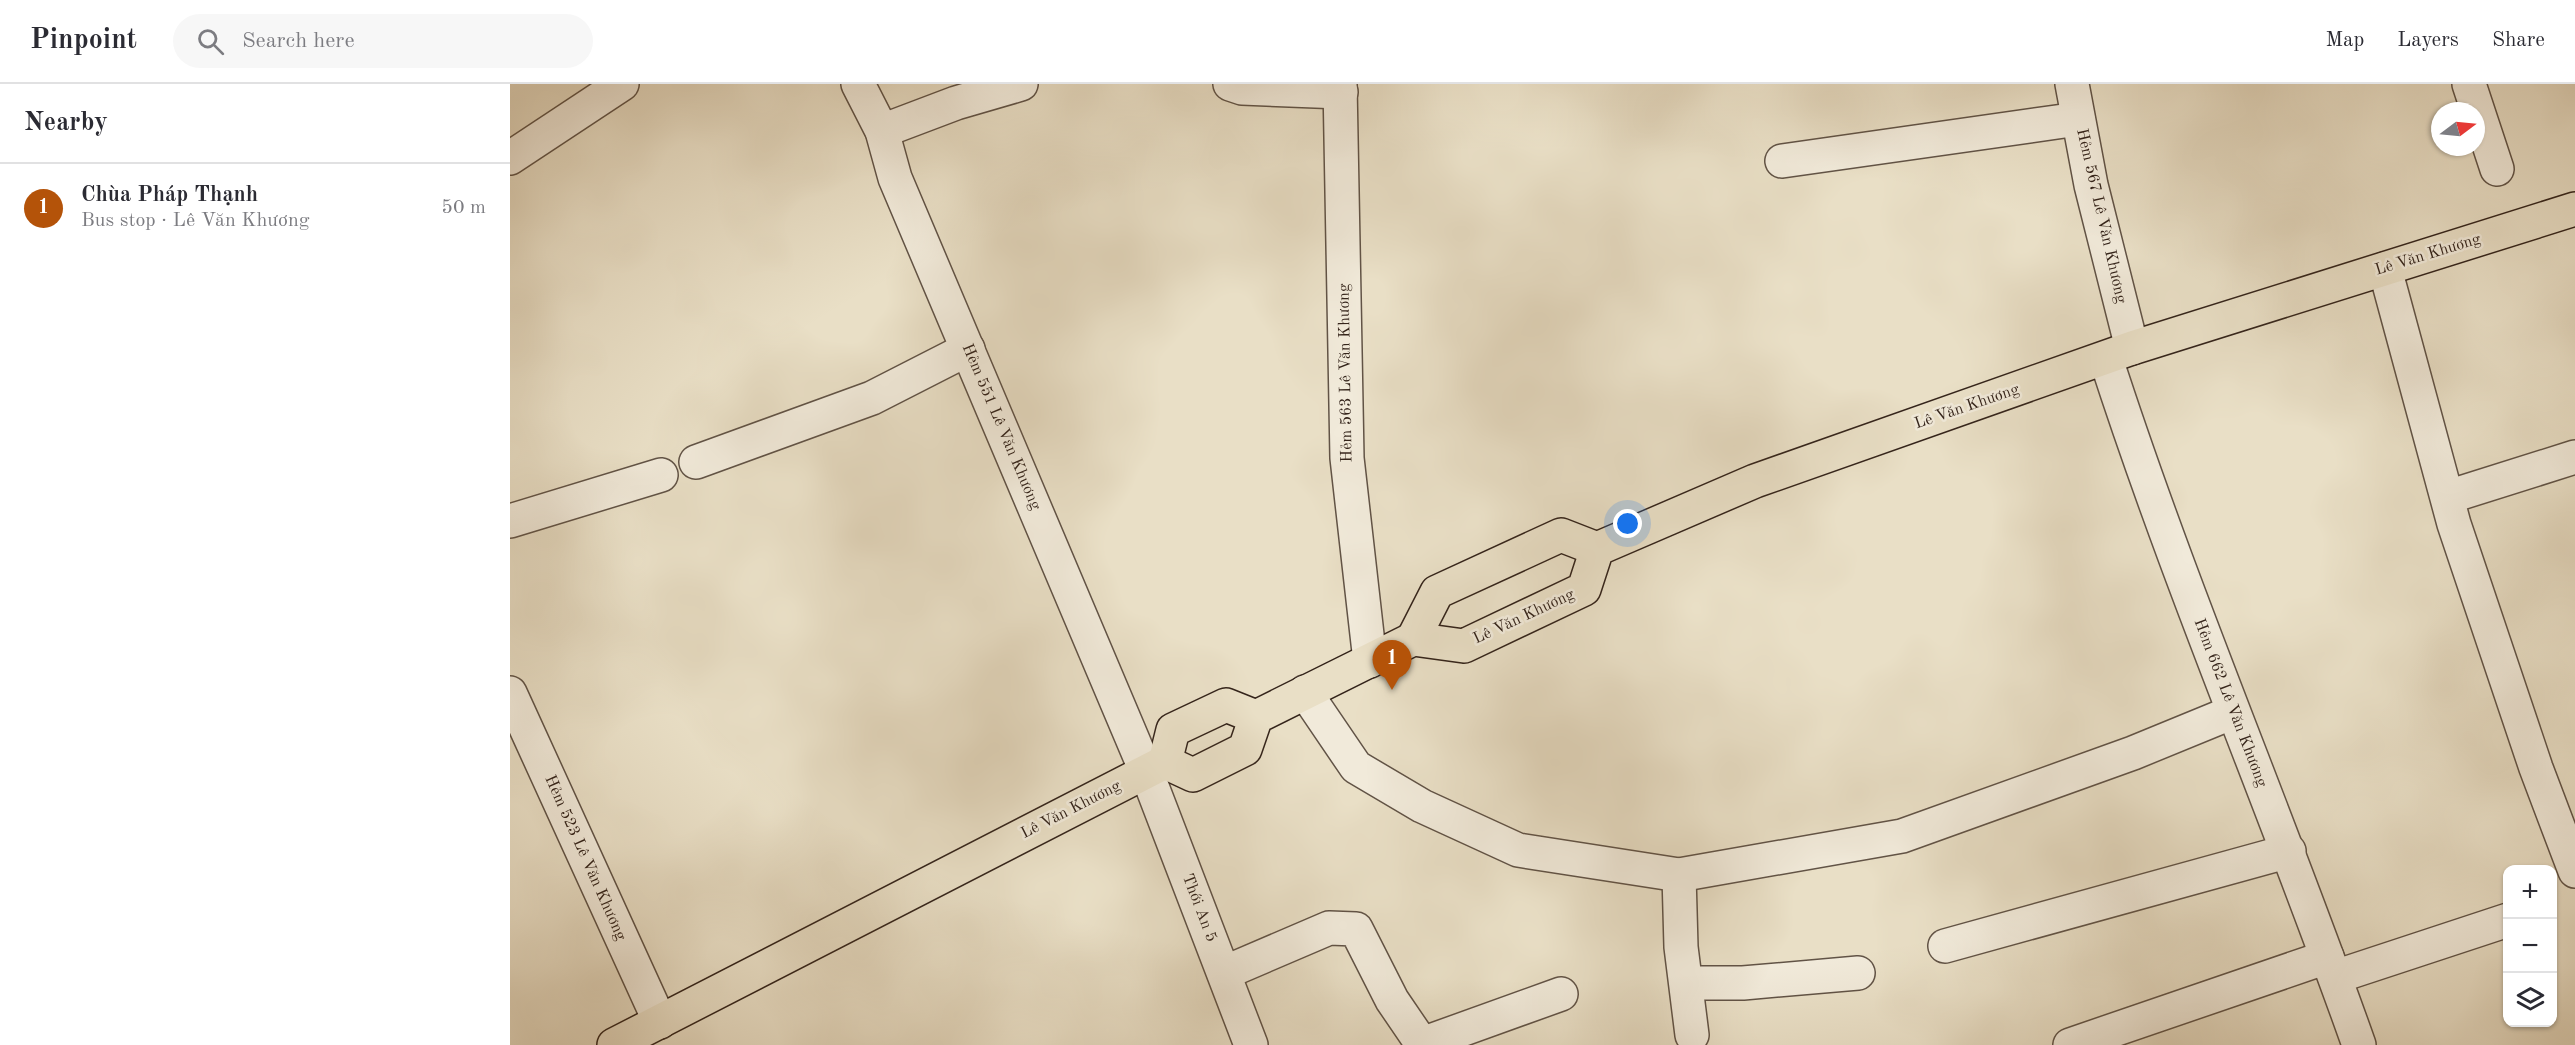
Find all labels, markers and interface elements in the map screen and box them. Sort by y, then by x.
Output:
search box [173,14,593,68]
icon: search [194,25,227,58]
text: Pinpoint [30,27,137,55]
text: Search here [242,30,355,52]
text: Map [2325,30,2364,51]
text: Layers [2397,30,2459,51]
text: Share [2492,30,2545,51]
north arrow [2431,102,2485,156]
text: Nearby [24,110,108,136]
street label: Hẻm 567 Lê Văn Khương [2073,127,2129,305]
text: Chùa Pháp Thạnh [81,184,258,206]
text: 1 [38,198,49,218]
text: 50 m [441,198,486,218]
text: Bus stop · Lê Văn Khương [81,211,310,231]
street label: Lê Văn Khương [2373,231,2483,279]
street label: Hẻm 563 Lê Văn Khương [1336,283,1356,463]
street label: Hẻm 551 Lê Văn Khương [959,341,1043,513]
street label: Lê Văn Khương [1913,381,2022,432]
your location [1613,509,1642,538]
street label: Lê Văn Khương [1471,586,1577,647]
street label: Hẻm 662 Lê Văn Khương [2190,617,2270,790]
pin: 1 [1372,640,1412,690]
street label: Hẻm 523 Lê Văn Khương [541,773,629,943]
street label: Lê Văn Khương [1019,778,1124,842]
map controls [2503,865,2557,1027]
button: + [2503,865,2557,919]
street label: Thới An 5 [1179,872,1219,944]
button: − [2503,919,2557,973]
button: layers [2503,973,2557,1027]

